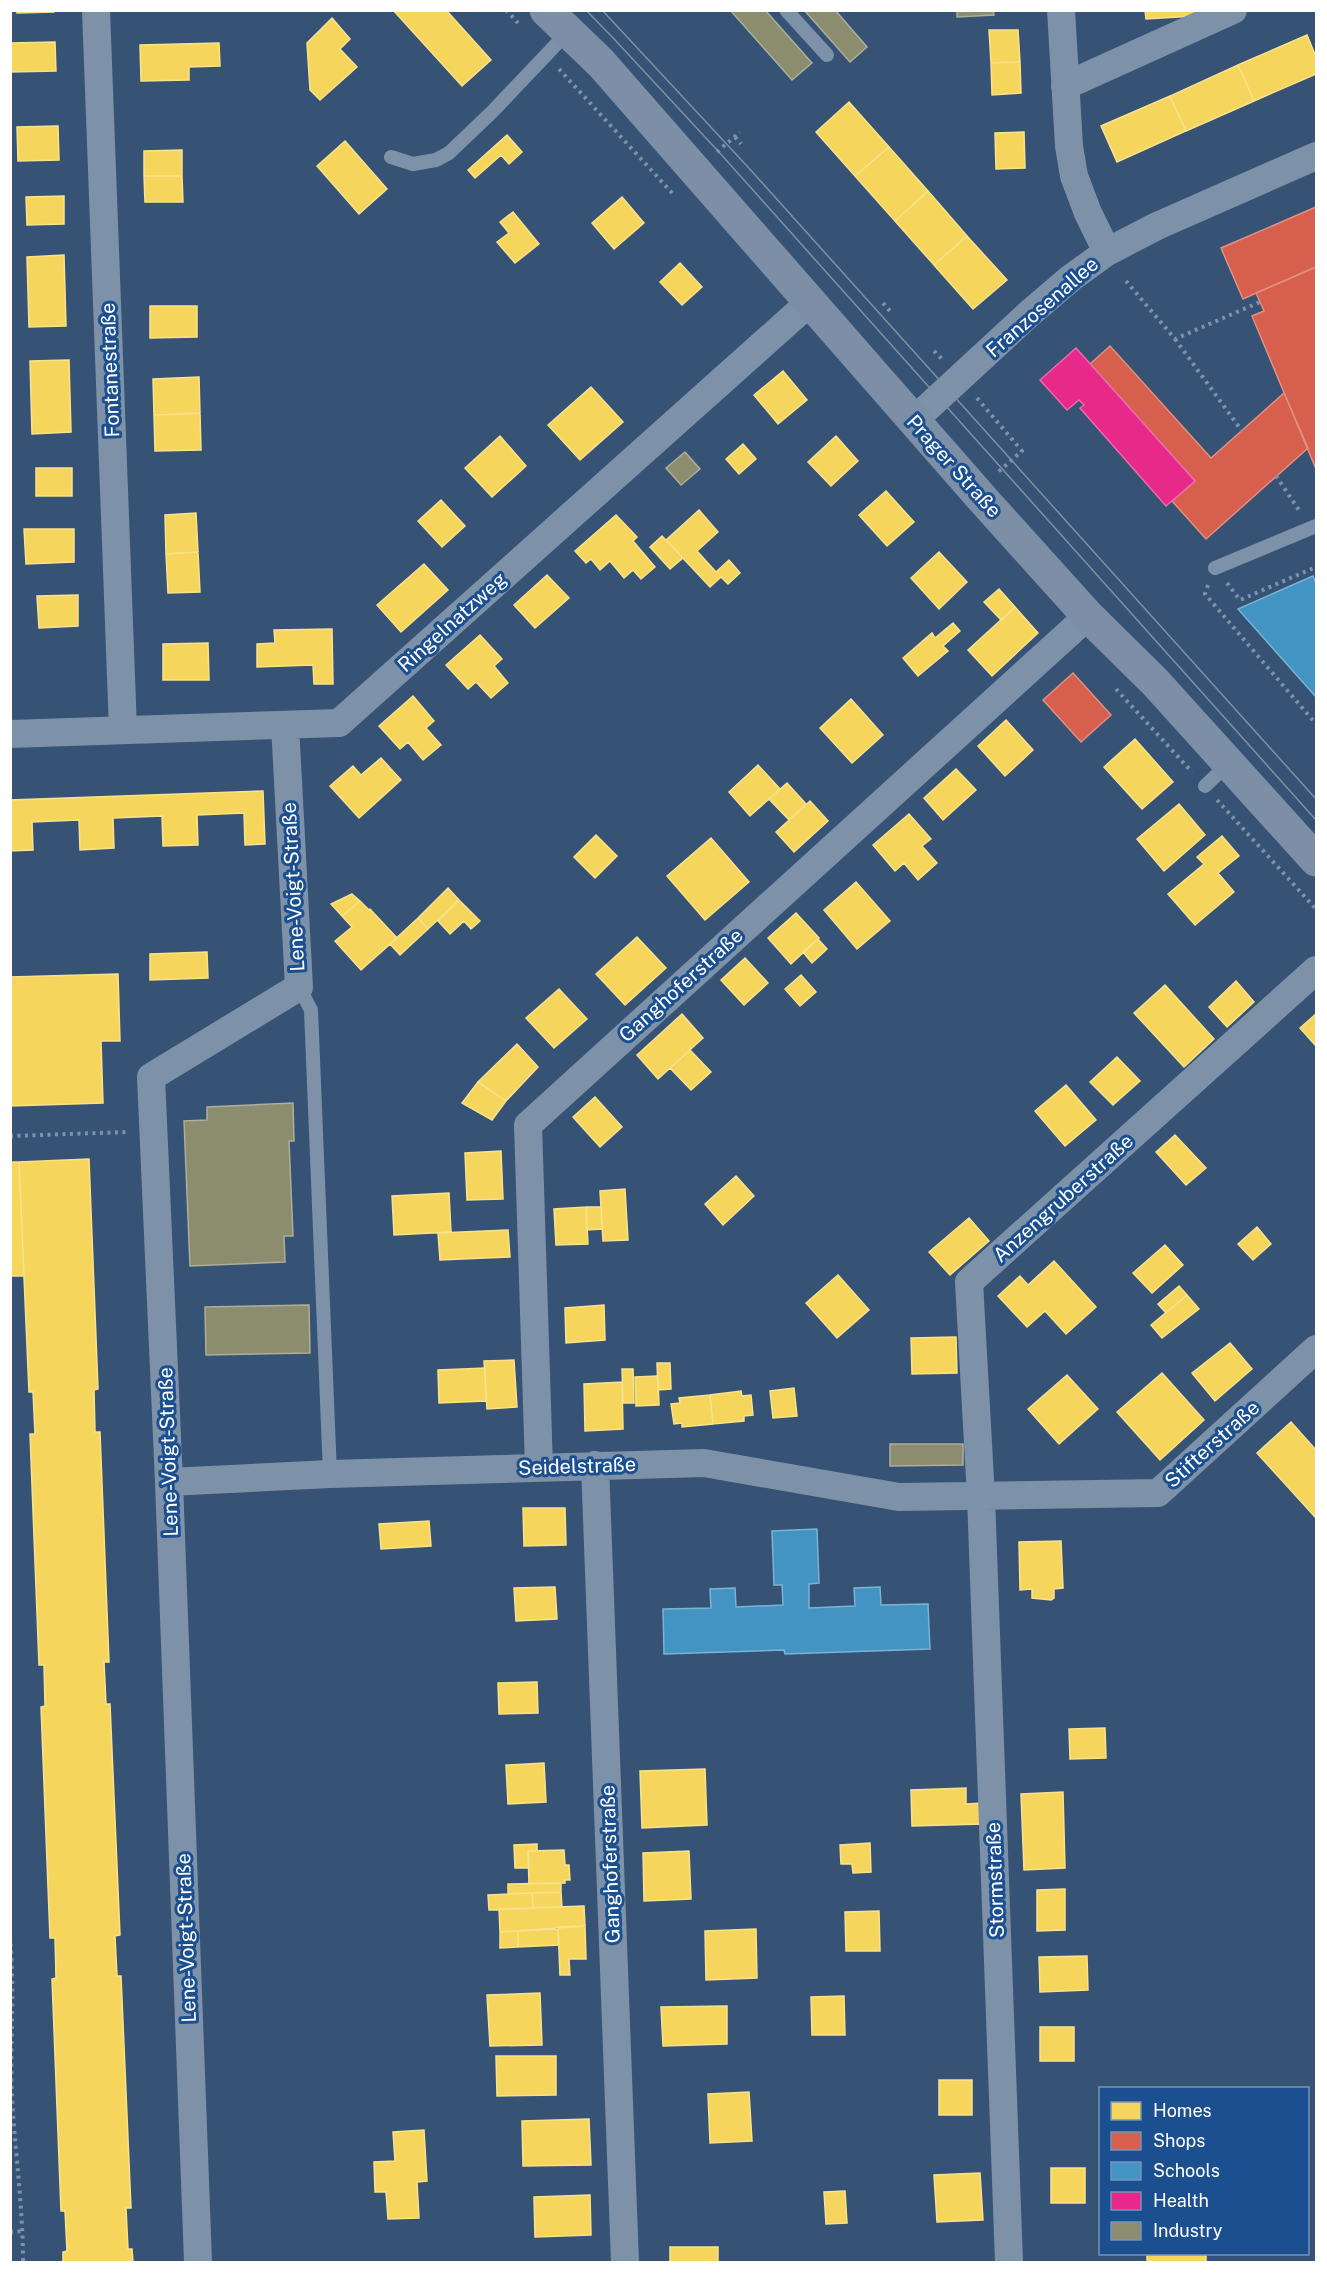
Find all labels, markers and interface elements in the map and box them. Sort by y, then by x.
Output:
street label: Franzosenallee [981,252,1103,362]
street label: Fontanestraße [96,302,124,438]
street label: Prager Straße [902,410,1006,522]
street label: Ringelnatzweg [393,567,511,677]
street label: Lene-Voigt-Straße [277,802,309,972]
street label: Ganghoferstraße [614,923,748,1047]
street label: Anzengruberstraße [988,1129,1138,1267]
street label: Lene-Voigt-Straße [153,1367,183,1537]
street label: Stifterstraße [1160,1395,1264,1493]
street label: Seidelstraße [518,1452,636,1480]
street label: Ganghoferstraße [595,1784,625,1944]
street label: Stormstraße [981,1822,1009,1938]
street label: Lene-Voigt-Straße [171,1853,201,2023]
legend [1099,2087,1309,2255]
text: Homes [1153,2100,1212,2121]
text: Shops [1153,2130,1205,2151]
text: Schools [1153,2160,1220,2181]
text: Health [1153,2190,1209,2211]
text: Industry [1153,2220,1223,2241]

